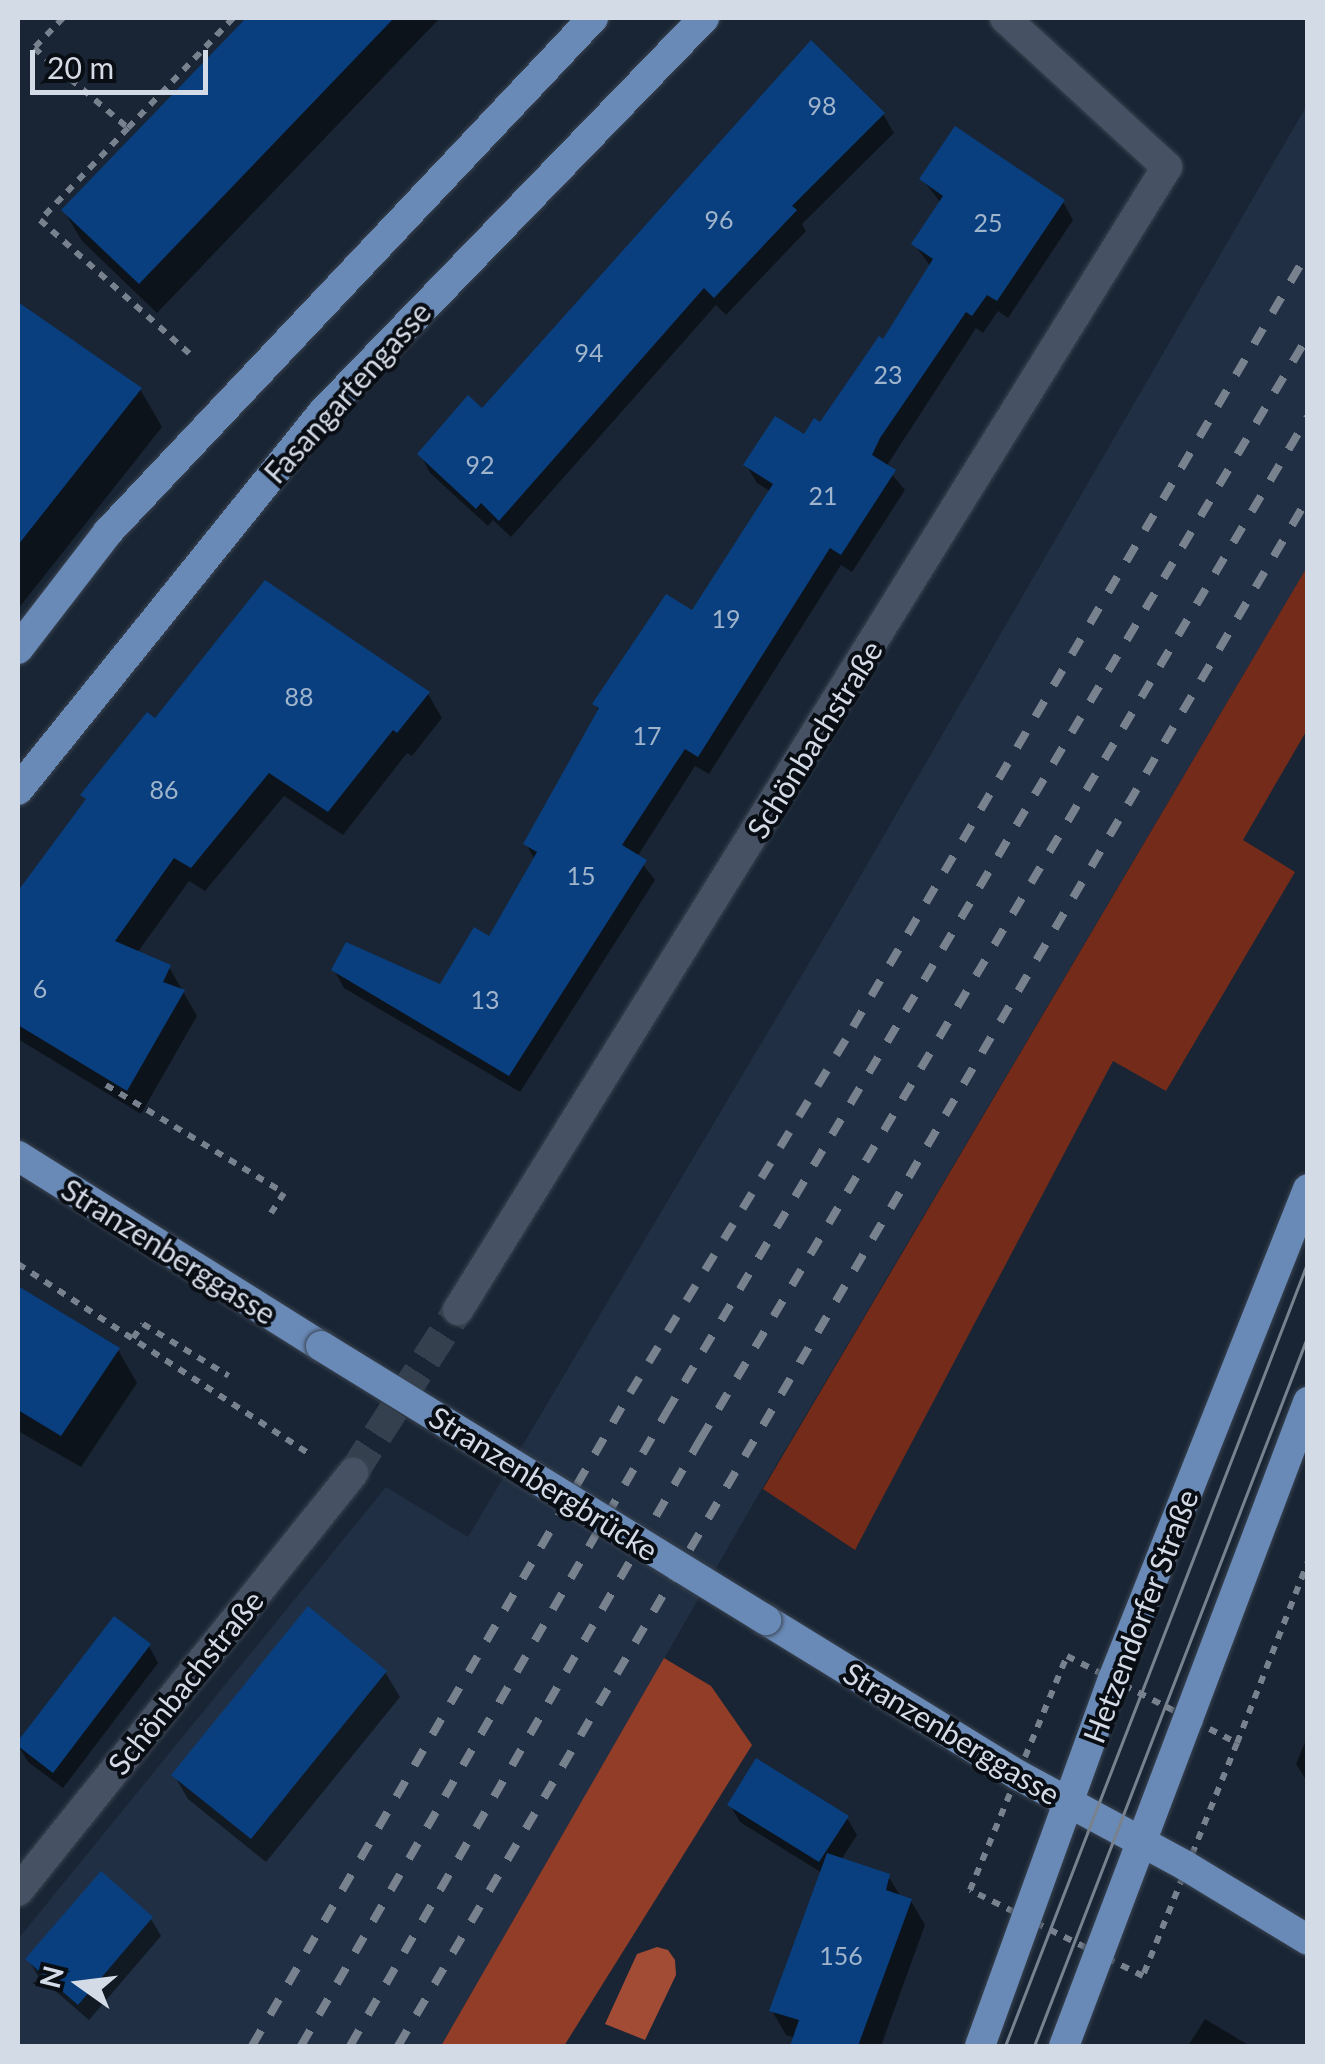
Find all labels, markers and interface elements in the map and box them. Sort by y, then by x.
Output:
scale bar [35,30,212,92]
text: 20 m [47,49,114,85]
house number: 98 [808,90,836,120]
house number: 96 [705,204,733,234]
house number: 25 [974,207,1002,237]
street label: Fasangartengasse [256,294,438,490]
house number: 94 [575,337,603,367]
house number: 23 [874,359,902,389]
house number: 92 [466,449,494,479]
house number: 21 [809,480,837,510]
house number: 19 [712,603,740,633]
street label: Schönbachstraße [739,633,889,845]
house number: 88 [285,681,313,711]
house number: 17 [633,720,661,750]
house number: 86 [150,774,178,804]
house number: 15 [567,860,595,890]
house number: 6 [33,973,47,1003]
house number: 13 [471,984,499,1014]
street label: Stranzenberggasse [55,1171,283,1331]
street label: Stranzenbergbrücke [423,1398,665,1568]
street label: Hetzendorfer Straße [1075,1484,1205,1748]
street label: Schönbachstraße [100,1583,270,1781]
street label: Stranzenberggasse [837,1654,1067,1812]
north arrow [30,1934,130,2034]
house number: 156 [819,1940,863,1970]
text: N [32,1962,70,1991]

